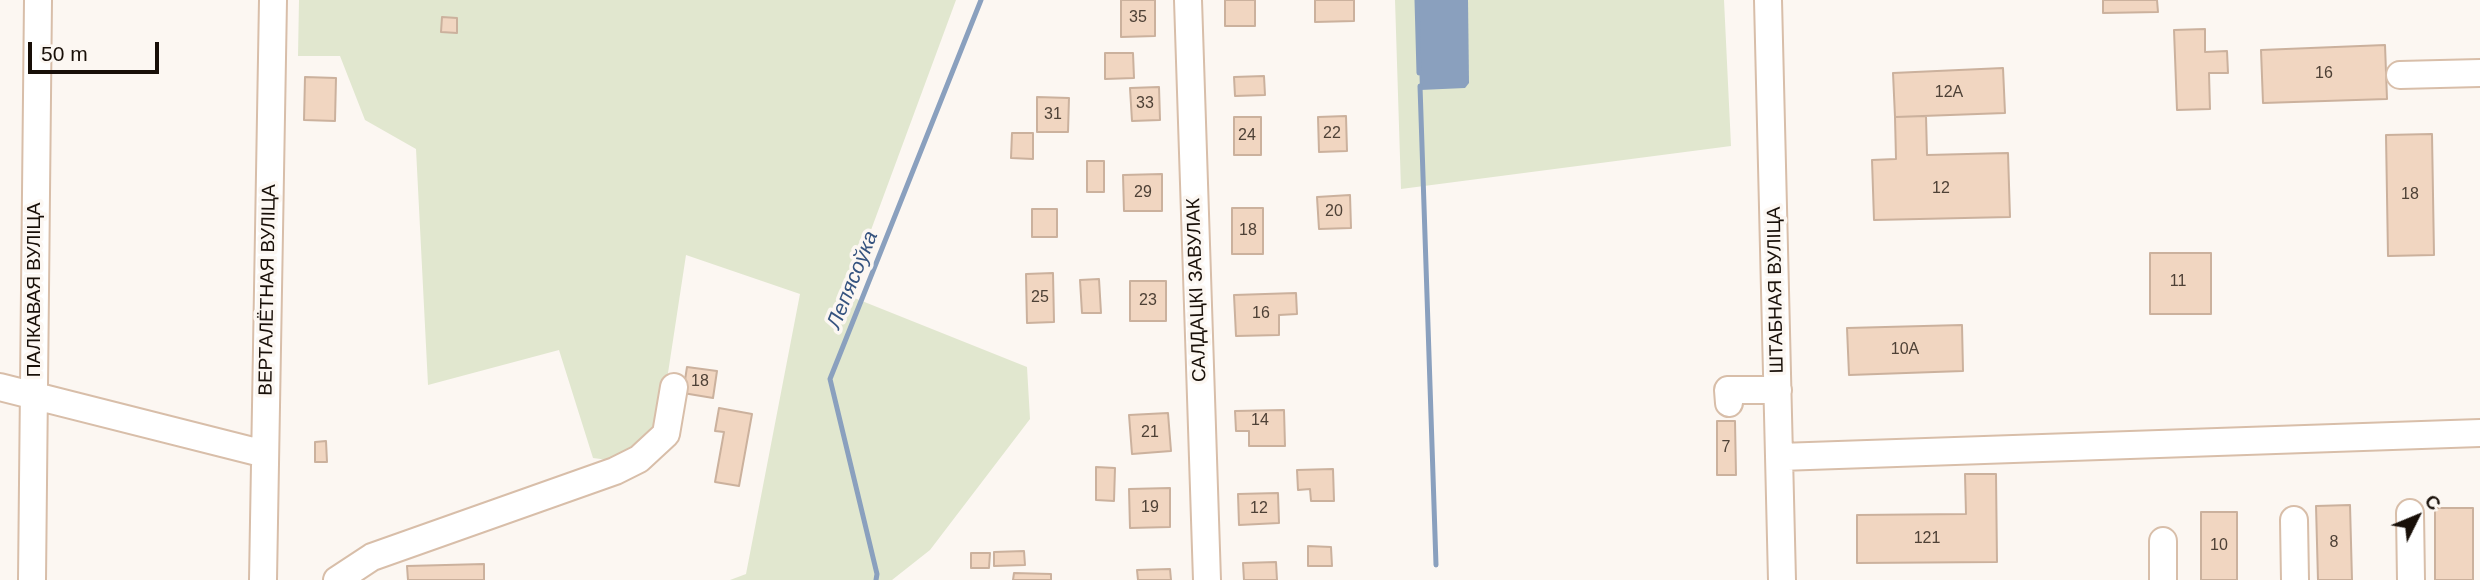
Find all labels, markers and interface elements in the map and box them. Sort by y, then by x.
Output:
house number: 35 [1129,8,1147,28]
scale bar [32,28,163,72]
text: 50 m [41,42,88,65]
house number: 16 [2315,64,2333,84]
house number: 12А [1935,83,1963,103]
house number: 33 [1136,94,1154,114]
house number: 31 [1044,105,1062,125]
house number: 22 [1323,124,1341,144]
house number: 24 [1238,126,1256,146]
house number: 12 [1932,179,1950,199]
house number: 29 [1134,183,1152,203]
street label: ВЕРТАЛЁТНАЯ ВУЛІЦА [255,184,281,396]
house number: 18 [2401,185,2419,205]
street label: САЛДАЦКІ ЗАВУЛАК [1182,198,1212,382]
house number: 20 [1325,202,1343,222]
street label: ПАЛКАВАЯ ВУЛІЦА [24,203,46,377]
street label: ШТАБНАЯ ВУЛІЦА [1763,206,1789,374]
house number: 18 [1239,221,1257,241]
water label: Лепясоўка [822,227,884,333]
house number: 11 [2170,272,2186,292]
house number: 25 [1031,288,1049,308]
house number: 23 [1139,291,1157,311]
house number: 16 [1252,304,1270,324]
house number: 10А [1891,340,1919,360]
house number: 18 [691,372,709,392]
house number: 14 [1251,411,1269,431]
house number: 21 [1141,423,1159,443]
house number: 7 [1722,438,1730,458]
north arrow [2382,482,2452,552]
text: С [2420,490,2445,515]
house number: 19 [1141,498,1159,518]
house number: 12 [1250,499,1268,519]
house number: 121 [1914,529,1940,549]
house number: 8 [2330,533,2338,553]
house number: 10 [2210,536,2228,556]

